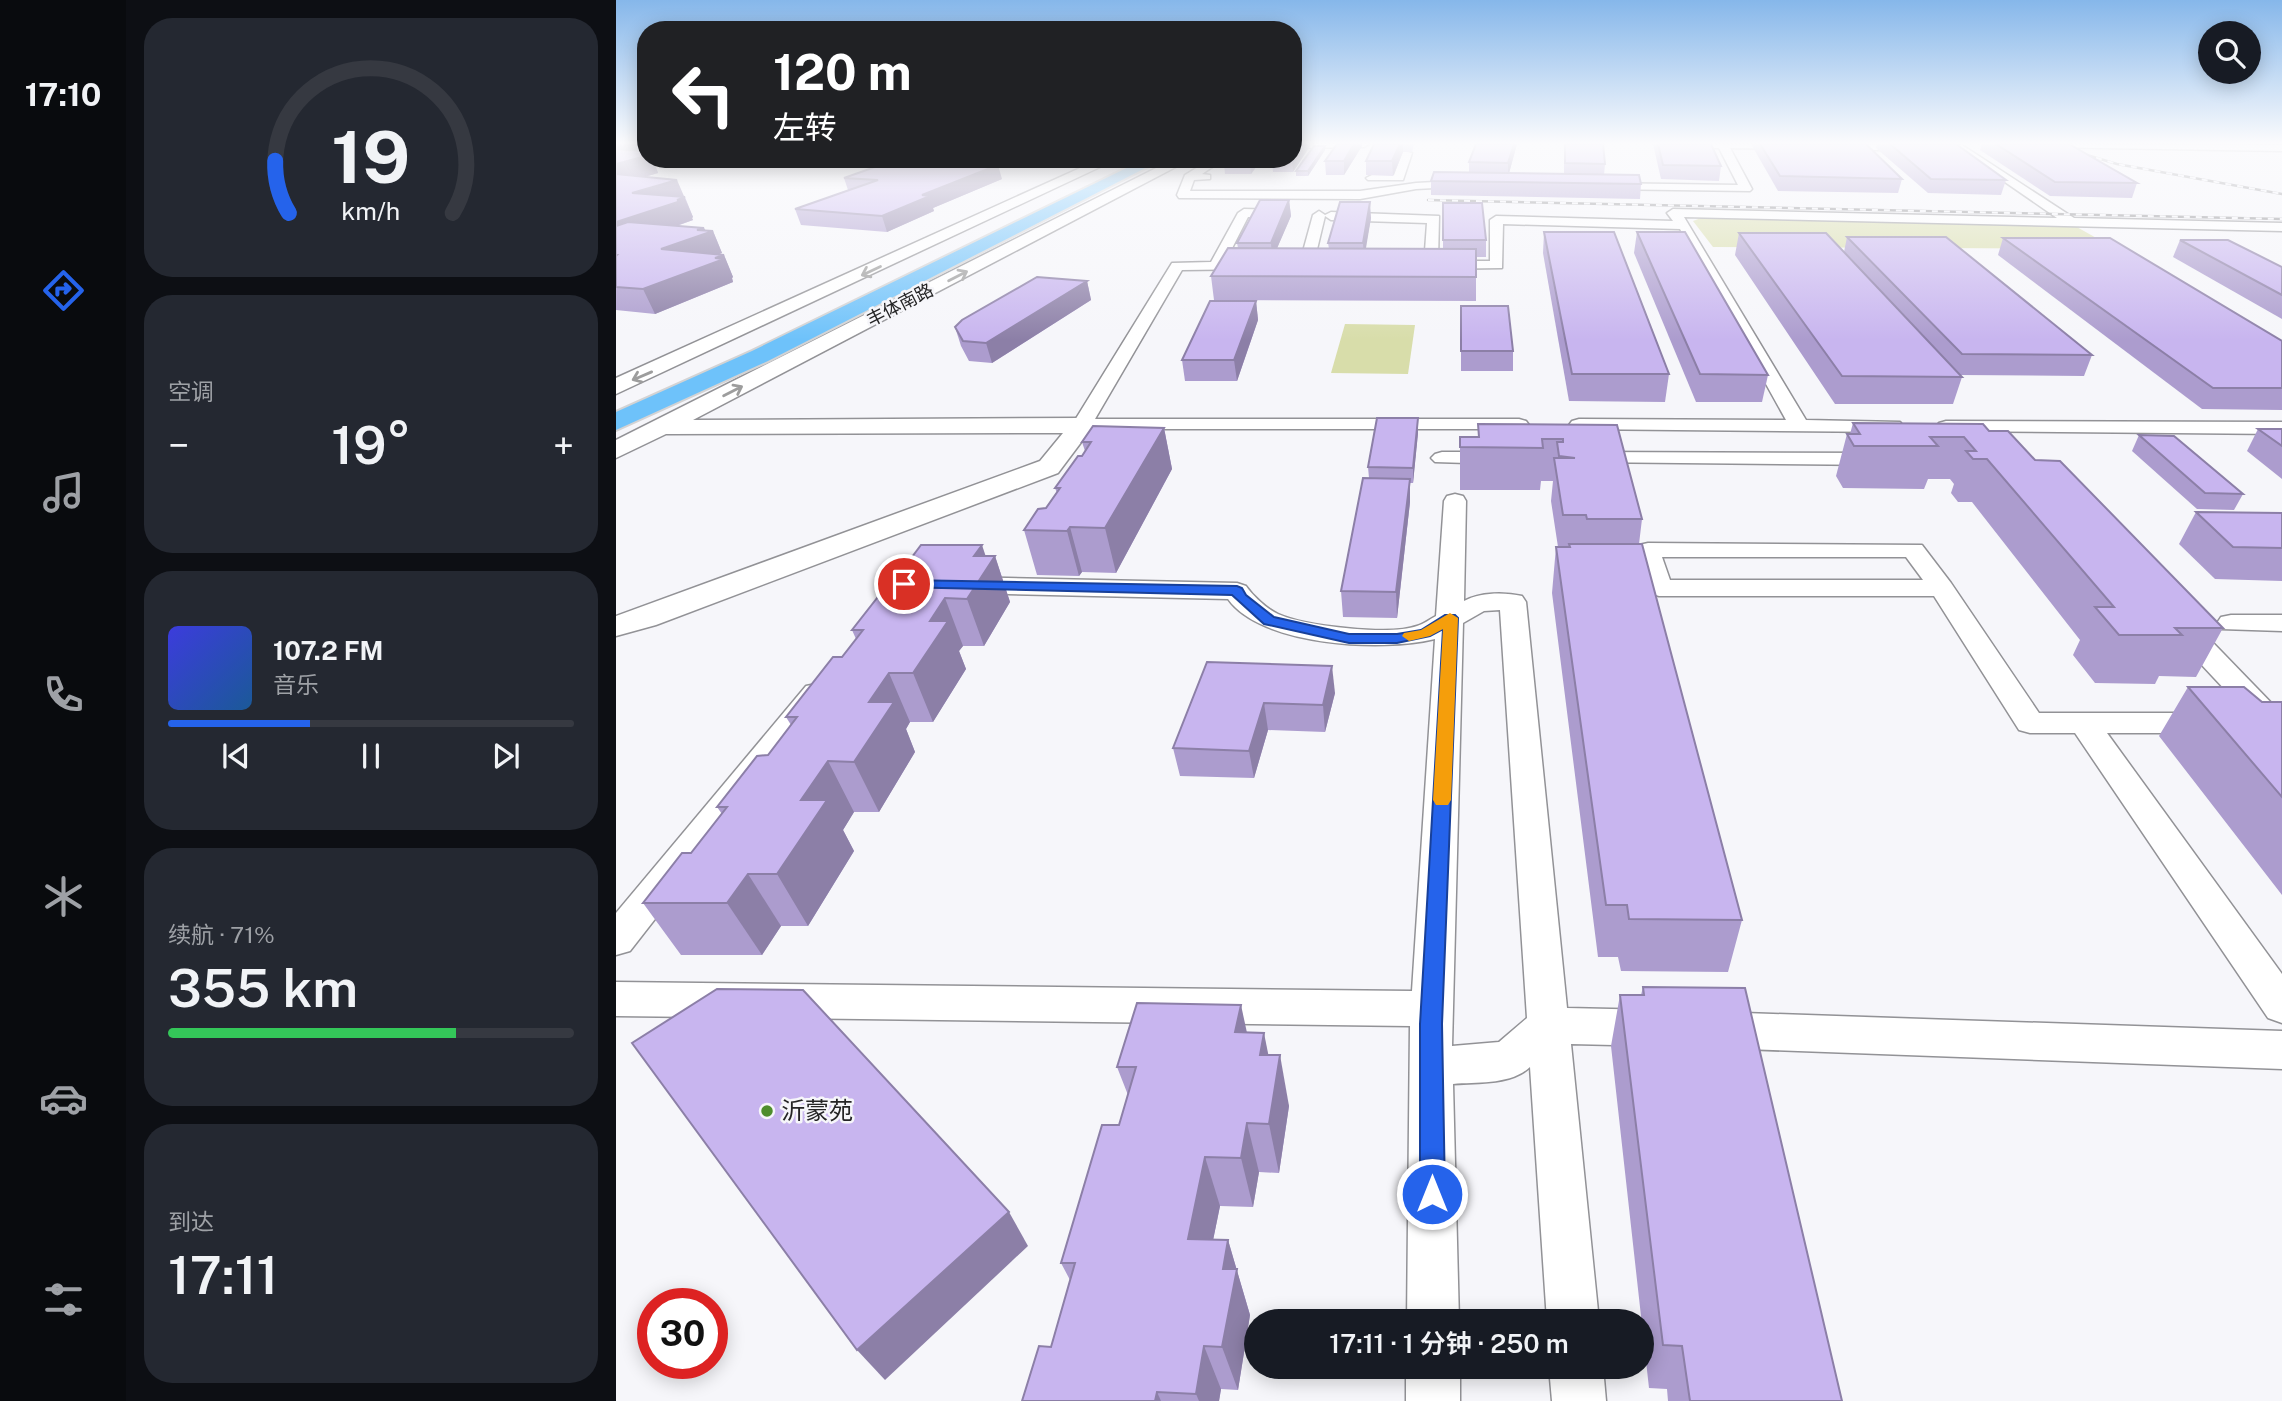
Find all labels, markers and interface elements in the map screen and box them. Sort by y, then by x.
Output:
map controls [2198,21,2261,84]
button: search [2198,21,2261,84]
text: 120 m [773,43,912,101]
icon: left [658,49,749,140]
text: 17:10 [25,76,101,113]
text: 左转 [773,109,837,146]
text: 19 [331,115,411,200]
text: km/h [342,196,400,226]
one-way arrow [861,265,882,278]
icon: directions [39,266,88,315]
one-way arrow [947,268,967,282]
street label: 丰体南路 [863,279,937,330]
one-way arrow [632,370,653,383]
text: 空调 [168,378,214,405]
one-way arrow [722,383,743,397]
text: 19° [331,415,411,476]
text: − [168,423,189,468]
text: + [553,423,574,468]
icon: music [39,468,88,517]
pin [874,554,934,614]
icon: arrive [885,565,923,603]
text: 107.2 FM [273,635,383,666]
icon: phone [39,670,88,719]
text: 音乐 [273,671,319,698]
icon: previous [217,737,255,775]
icon: pause [352,737,390,775]
icon: next [487,737,525,775]
icon: climate [39,872,88,921]
text: 续航 · 71% [168,921,275,948]
text: 355 km [168,958,358,1019]
icon: car [39,1074,88,1123]
place label: 沂蒙苑 [781,1096,853,1124]
marker: 沂蒙苑 [759,1103,775,1119]
position arrow [1395,1157,1469,1231]
text: 到达 [168,1208,214,1235]
text: 17:11 [168,1245,278,1306]
icon: filters [39,1275,88,1324]
speed limit sign: 30 [637,1288,728,1379]
text: 17:11 · 1 分钟 · 250 m [1329,1328,1569,1359]

